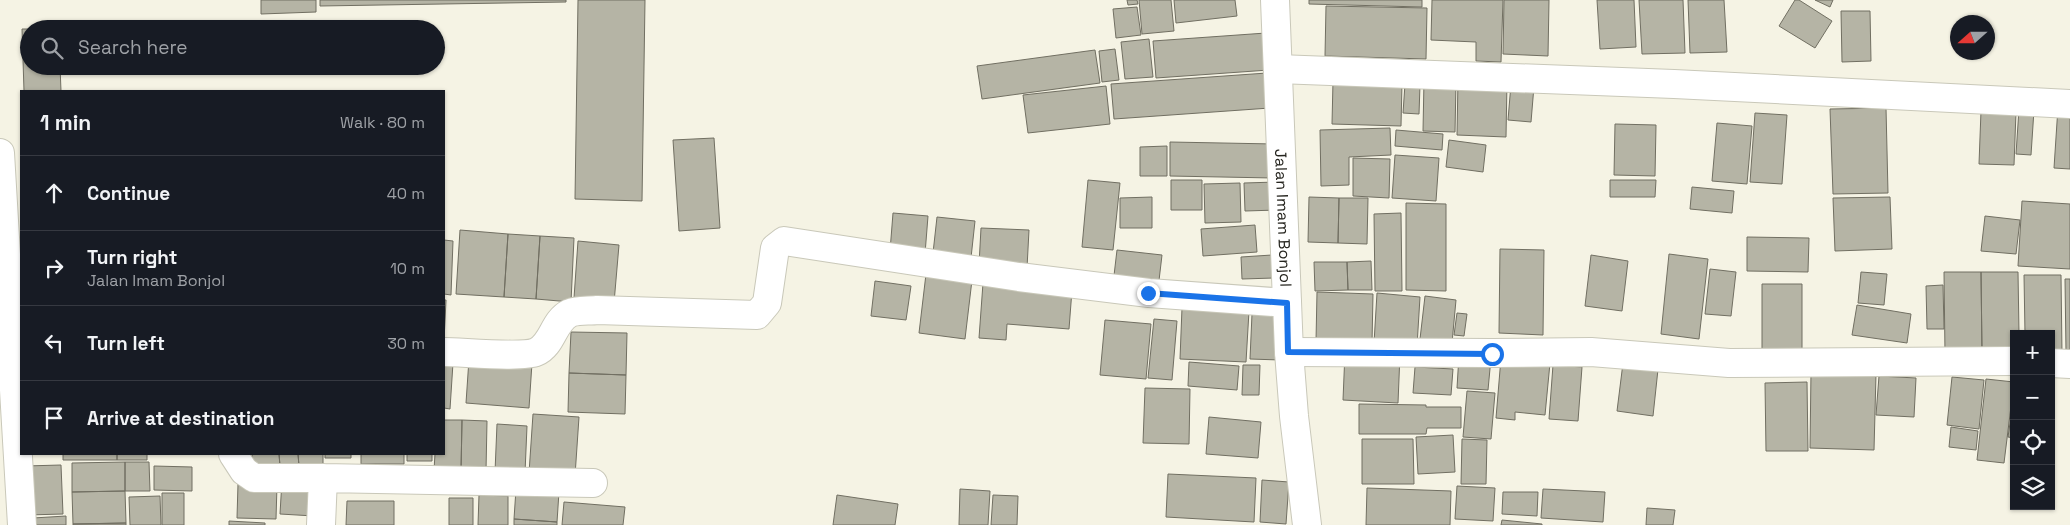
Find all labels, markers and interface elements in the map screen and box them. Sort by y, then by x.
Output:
north arrow [1950,15,1995,60]
search box [20,20,445,75]
icon: search [38,34,66,62]
text: Search here [78,35,188,60]
text: 1 min [40,109,91,136]
text: Walk · 80 m [340,112,425,133]
street label: Jalan Imam Bonjol [1270,148,1297,287]
icon: ahead [40,179,68,207]
text: Continue [87,181,170,206]
text: 40 m [387,183,425,204]
text: Turn right [87,245,177,270]
icon: right [40,254,68,282]
text: 10 m [390,258,425,279]
text: Jalan Imam Bonjol [87,270,225,291]
route end [1137,282,1160,305]
icon: left [40,329,68,357]
map controls [2010,330,2055,510]
button: + [2010,330,2055,375]
text: Turn left [87,331,165,356]
text: 30 m [387,333,425,354]
route start [1481,343,1504,366]
button: − [2010,375,2055,420]
icon: arrive [40,404,68,432]
text: Arrive at destination [87,406,275,431]
button: locate [2010,420,2055,465]
button: layers [2010,465,2055,510]

